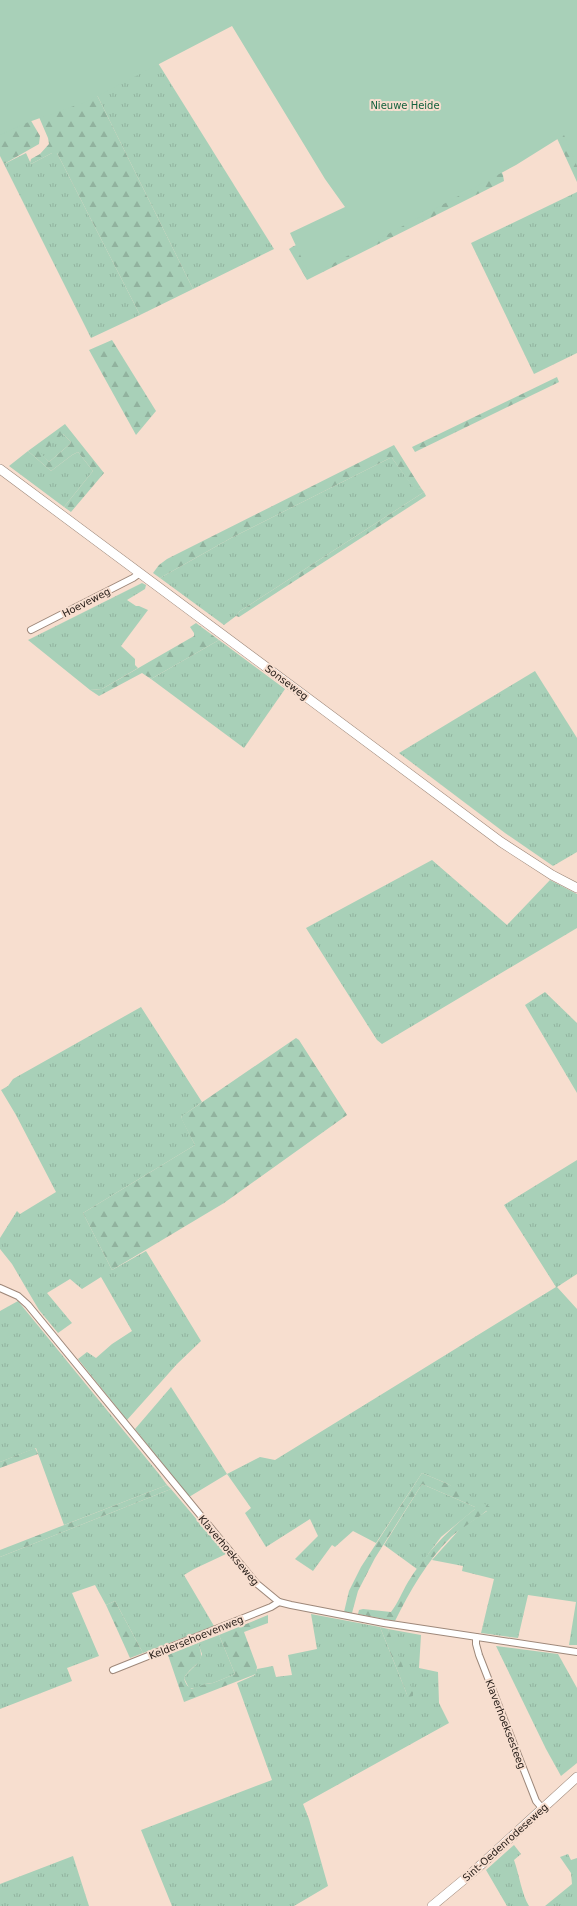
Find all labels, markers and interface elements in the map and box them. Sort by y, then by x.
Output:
park label: Nieuwe Heide [370,100,440,111]
street label: Hoeveweg [60,586,112,619]
street label: Sonseweg [263,663,310,702]
street label: Klaverhoekseweg [196,1513,261,1588]
street label: Keldersehoevenweg [147,1614,245,1661]
street label: Klaverhoeksesteeg [483,1678,528,1771]
street label: Sint-Oedenrodeseweg [461,1801,550,1883]

